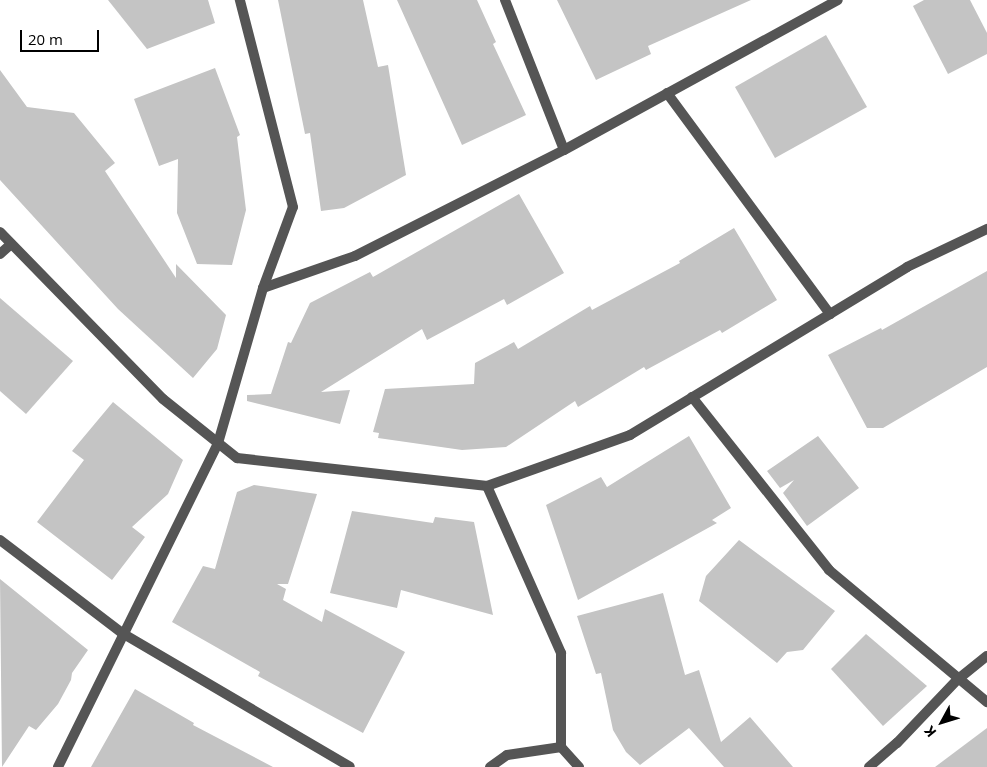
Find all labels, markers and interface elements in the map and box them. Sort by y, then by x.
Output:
scale bar [22,20,101,52]
text: 20 m [28,29,63,49]
north arrow [917,697,967,747]
text: K [920,722,940,741]

